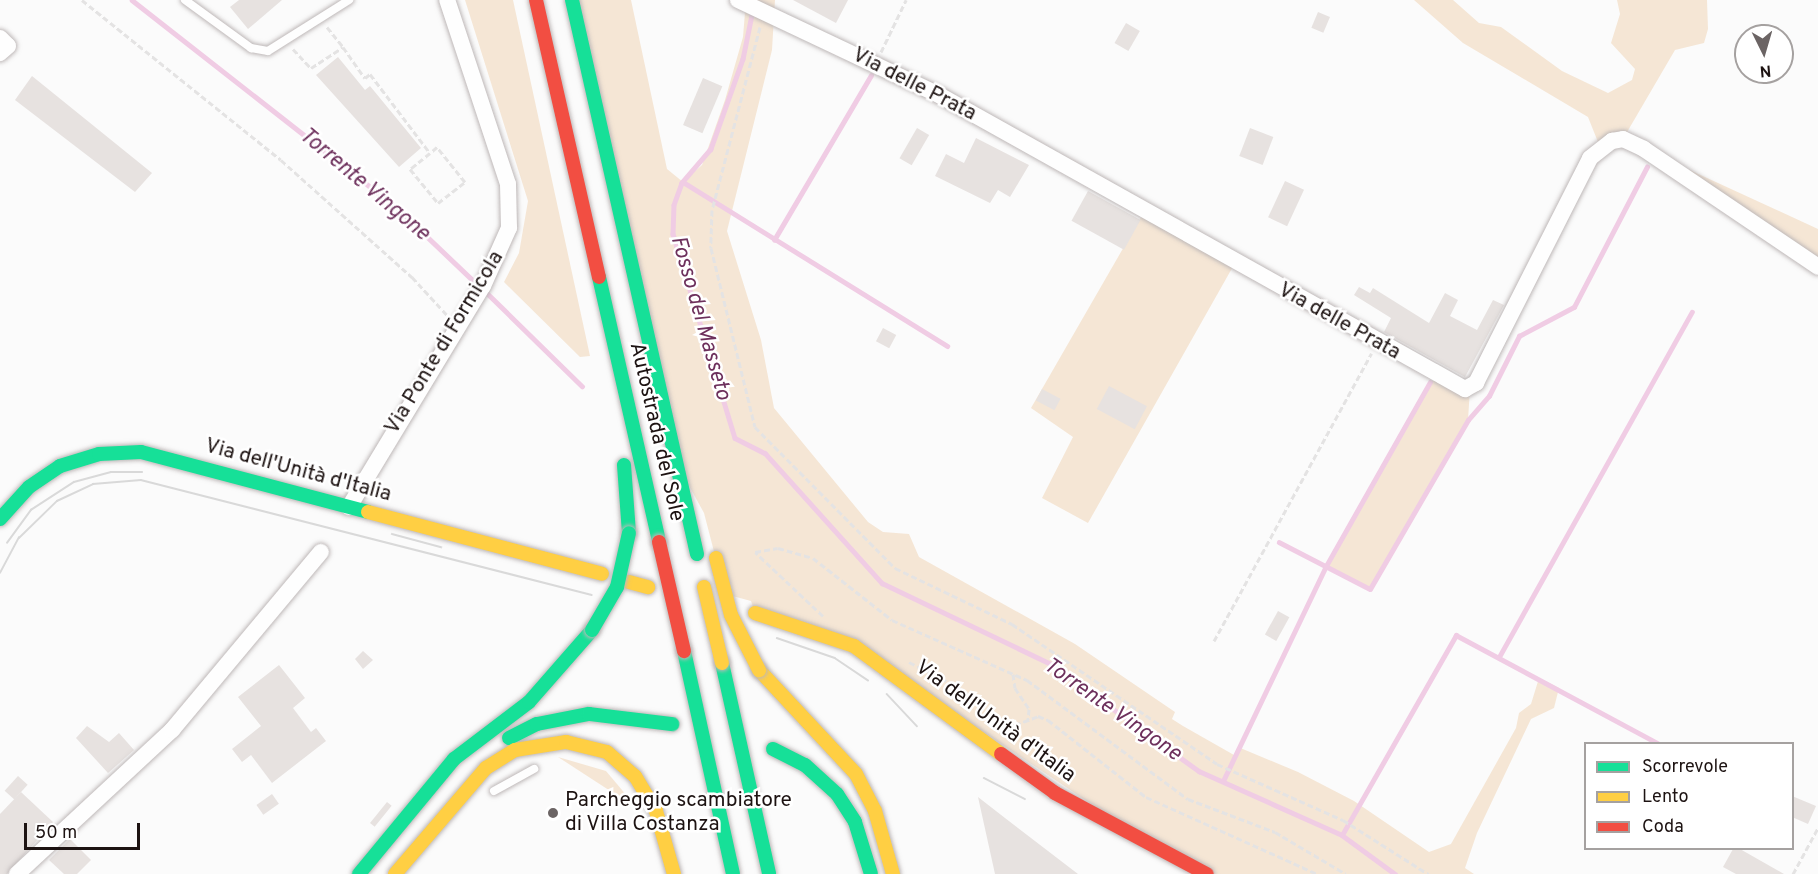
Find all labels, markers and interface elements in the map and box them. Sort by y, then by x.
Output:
north arrow [1734,24,1794,84]
street label: Via delle Prata [848,43,980,127]
text: N [1759,59,1772,80]
water label: Torrente Vingone [293,122,435,248]
water label: Fosso del Masseto [664,233,736,403]
street label: Via Ponte di Formicola [380,247,510,439]
street label: Via delle Prata [1273,278,1405,366]
street label: Autostrada del Sole [623,340,689,524]
street label: Via dell'Unità d'Italia [202,434,394,508]
water label: Torrente Vingone [1038,652,1186,768]
street label: Via dell'Unità d'Italia [910,655,1080,789]
legend [1584,742,1794,850]
text: Scorrevole [1642,756,1728,779]
text: Lento [1642,786,1688,809]
place label: Parcheggio scambiatore di Villa Costanza [565,788,792,838]
marker: Parcheggio scambiatore di Villa Costanza [546,806,560,820]
scale bar [27,811,142,849]
text: Coda [1642,816,1684,839]
text: 50 m [35,822,77,845]

